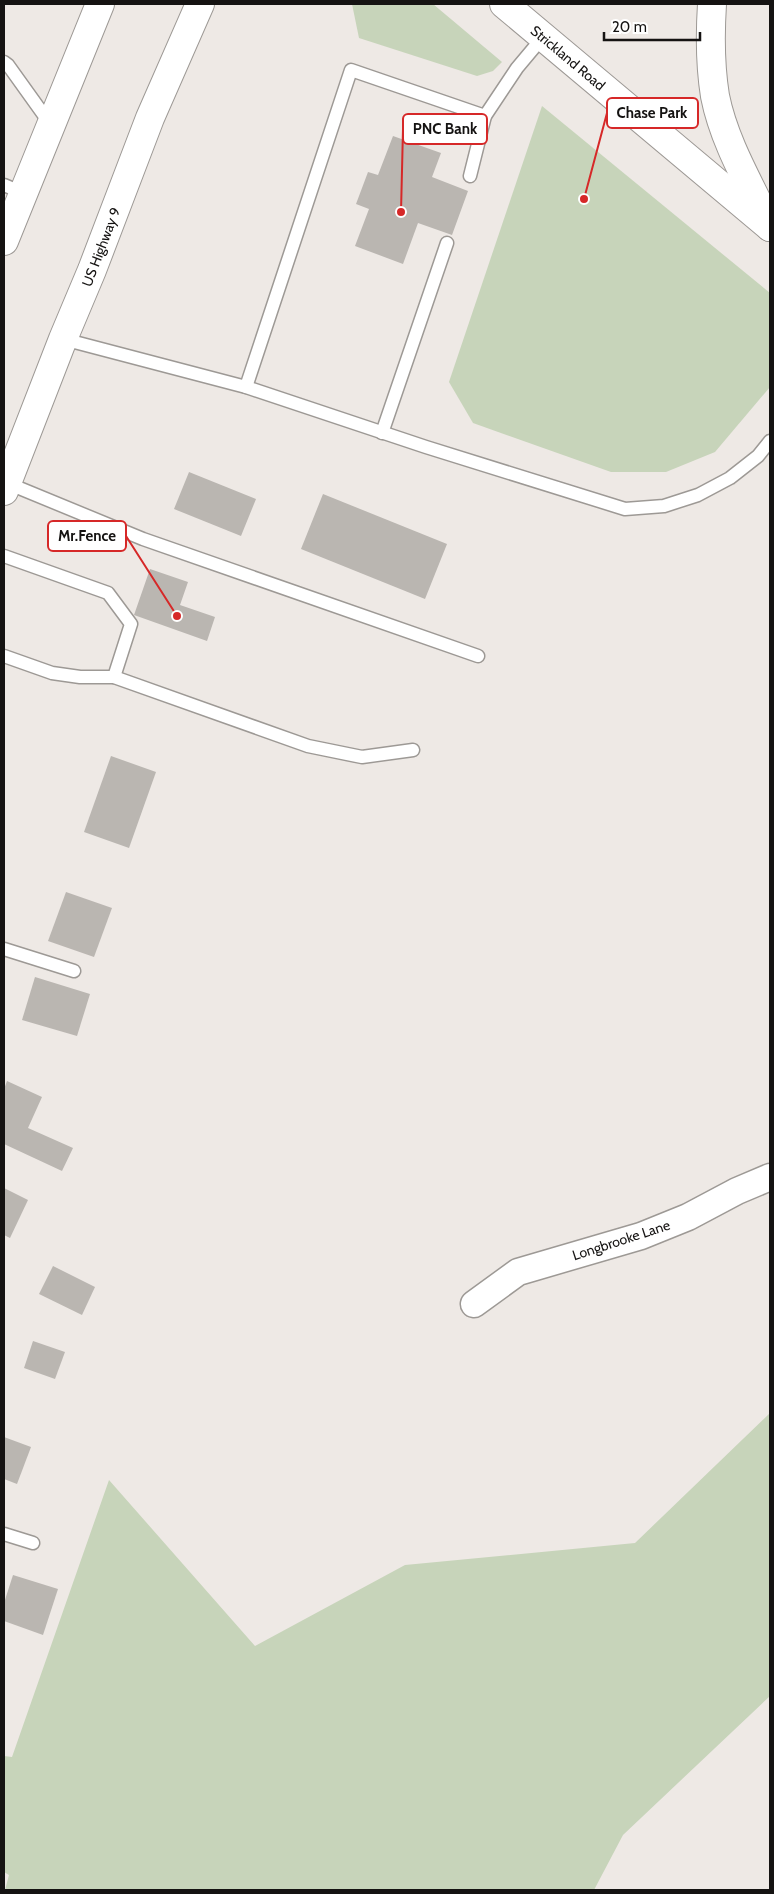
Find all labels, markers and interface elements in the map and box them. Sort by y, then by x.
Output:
scale bar [604,10,700,42]
text: 20 m [612,18,647,36]
street label: Strickland Road [527,22,609,94]
callout: Chase Park [607,98,698,128]
text: Chase Park [617,104,688,122]
callout: PNC Bank [403,114,487,144]
text: PNC Bank [413,120,478,138]
street label: US Highway 9 [78,205,124,289]
callout: Mr.Fence [48,521,126,551]
text: Mr.Fence [58,527,116,545]
street label: Longbrooke Lane [570,1216,672,1264]

